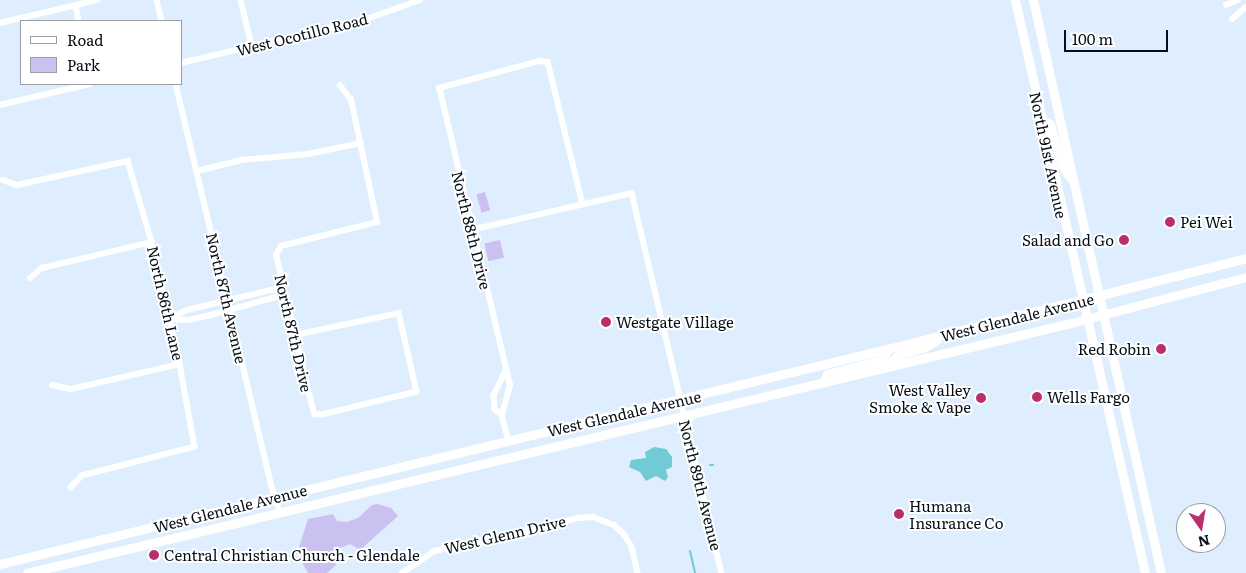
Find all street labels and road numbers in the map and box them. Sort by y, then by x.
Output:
street label: West Ocotillo Road [234,9,370,59]
street label: North 91st Avenue [1027,90,1071,220]
street label: North 88th Drive [449,169,495,291]
street label: North 87th Avenue [203,231,251,365]
street label: North 86th Lane [144,244,188,362]
street label: North 87th Drive [272,272,316,394]
street label: West Glendale Avenue [938,289,1096,345]
street label: West Glendale Avenue [545,387,703,439]
street label: North 89th Avenue [676,418,726,552]
street label: West Glendale Avenue [151,480,309,536]
street label: West Glenn Drive [442,511,568,557]

